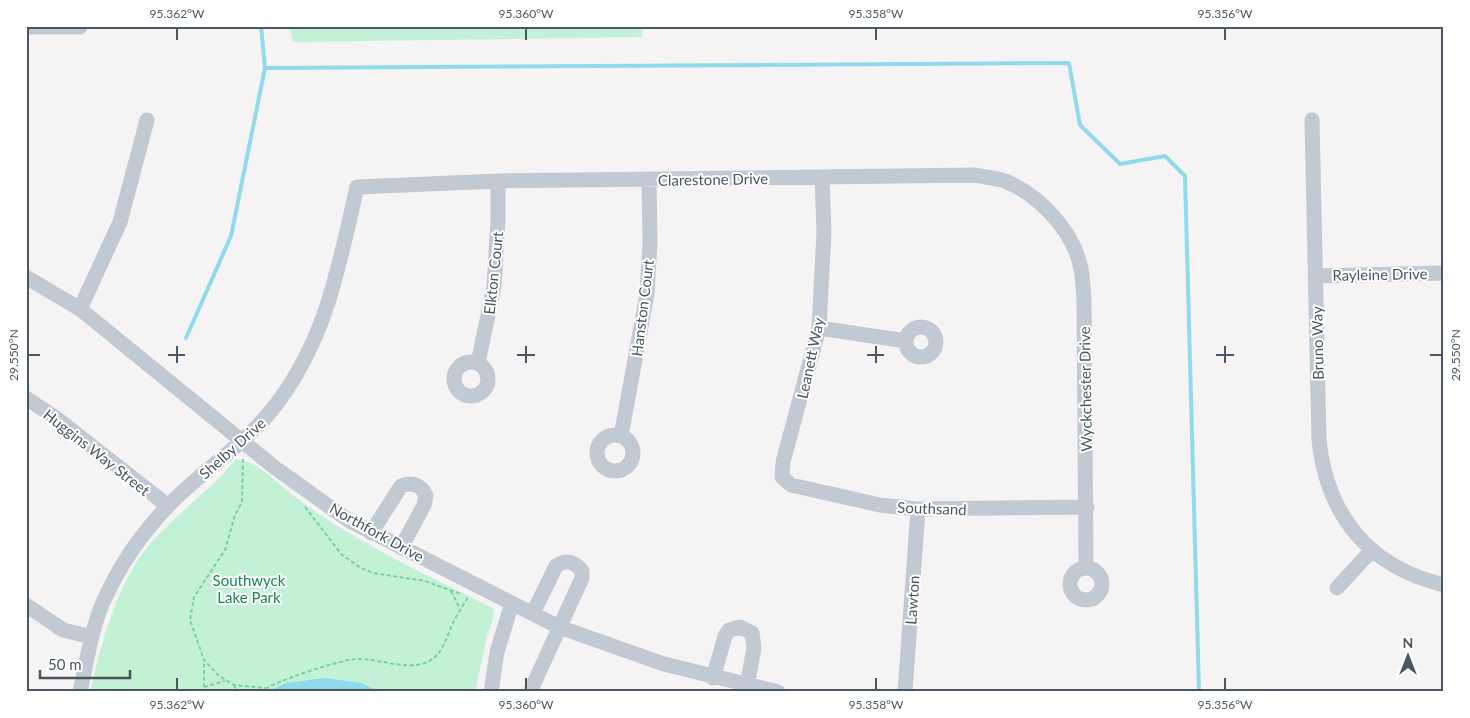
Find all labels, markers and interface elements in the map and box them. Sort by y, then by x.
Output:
text: 95.362°W [149,6,205,21]
text: 95.360°W [498,6,554,21]
text: 95.358°W [848,6,904,21]
text: 95.356°W [1197,6,1253,21]
street label: Clarestone Drive [658,169,768,189]
street label: Elkton Court [480,230,506,315]
street label: Hanston Court [627,258,657,357]
street label: Rayleine Drive [1332,264,1428,284]
street label: Bruno Way [1307,306,1327,380]
street label: Leanett Way [793,316,827,400]
street label: Wyckchester Drive [1075,326,1095,452]
text: 29.550°N [6,329,21,381]
text: 29.550°N [1448,329,1463,381]
street label: Huggins Way Street [40,405,154,499]
street label: Shelby Drive [195,413,269,482]
street label: Southsand [897,498,967,518]
street label: Northfork Drive [327,499,427,565]
park label: Southwyck Lake Park [213,571,286,606]
street label: Lawton [901,575,923,625]
north arrow [1382,630,1432,680]
text: N [1403,634,1413,651]
scale bar [40,648,130,680]
text: 50 m [48,655,82,673]
text: 95.362°W [149,697,205,712]
text: 95.360°W [498,697,554,712]
text: 95.358°W [848,697,904,712]
text: 95.356°W [1197,697,1253,712]

